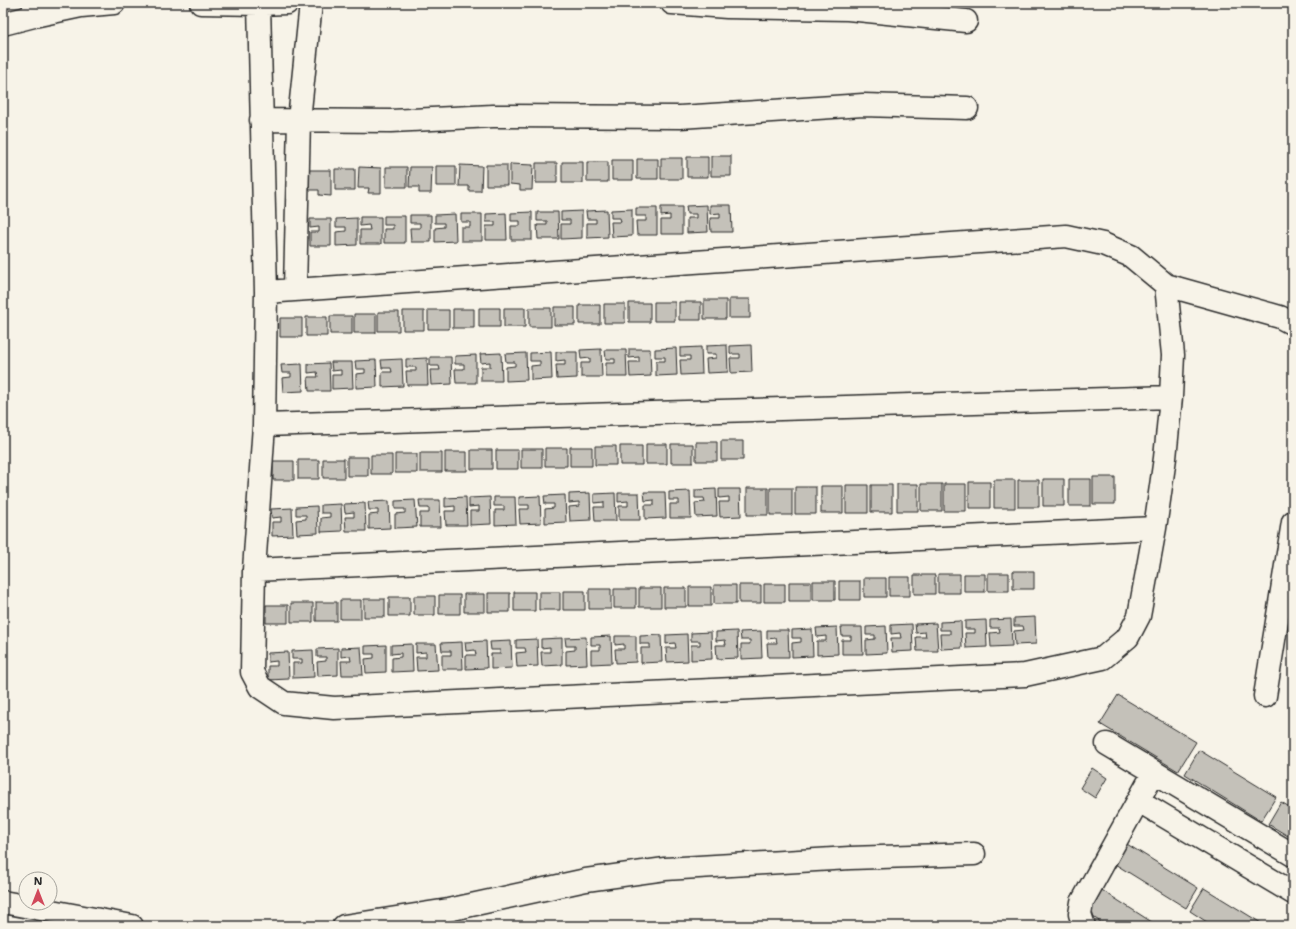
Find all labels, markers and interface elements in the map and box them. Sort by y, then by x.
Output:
north arrow [18,871,58,911]
text: N [34,874,43,889]

